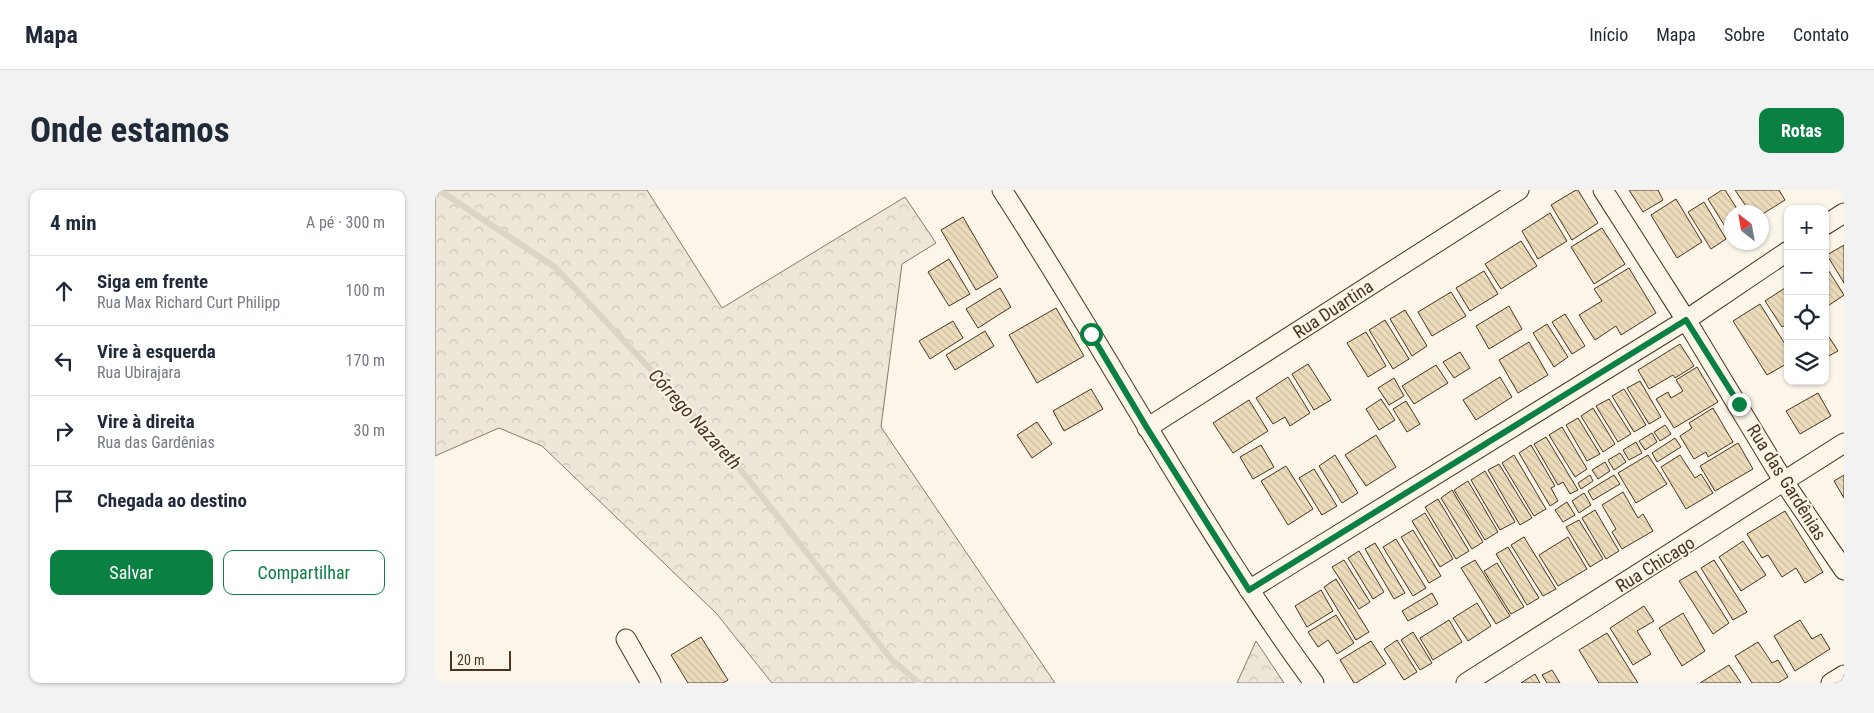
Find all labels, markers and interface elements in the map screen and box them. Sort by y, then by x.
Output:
text: Mapa [25,21,78,49]
text: Início [1589,24,1628,45]
text: Mapa [1656,24,1696,45]
text: Sobre [1724,24,1765,45]
text: Contato [1793,24,1849,45]
button: Rotas [1759,108,1844,153]
text: Onde estamos [30,110,230,151]
north arrow [1724,205,1769,250]
map controls [1784,205,1829,385]
button: + [1784,205,1829,250]
text: 4 min [50,211,97,235]
text: A pé · 300 m [306,213,385,232]
button: − [1784,250,1829,295]
text: Siga em frente [97,270,208,293]
street label: Rua Duartina [1289,275,1377,343]
icon: ahead [50,277,78,305]
text: 100 m [346,281,385,300]
text: Rua Max Richard Curt Philipp [97,293,280,312]
button: locate [1784,295,1829,340]
route start [1080,323,1103,346]
text: Vire à esquerda [97,340,216,363]
button: layers [1784,340,1829,385]
icon: left [50,347,78,375]
text: 170 m [346,351,385,370]
text: Rua Ubirajara [97,363,181,382]
water label: Córrego Nazareth [644,364,746,474]
route end [1728,393,1751,416]
text: Vire à direita [97,410,195,433]
icon: right [50,417,78,445]
street label: Rua das Gardênias [1743,420,1831,544]
text: 30 m [353,421,385,440]
text: Rua das Gardênias [97,433,215,452]
icon: arrive [50,487,78,515]
text: Chegada ao destino [97,489,247,512]
street label: Rua Chicago [1612,532,1698,596]
button: Salvar [50,550,213,595]
button: Compartilhar [223,550,385,595]
scale bar [450,648,511,671]
text: 20 m [457,652,485,668]

